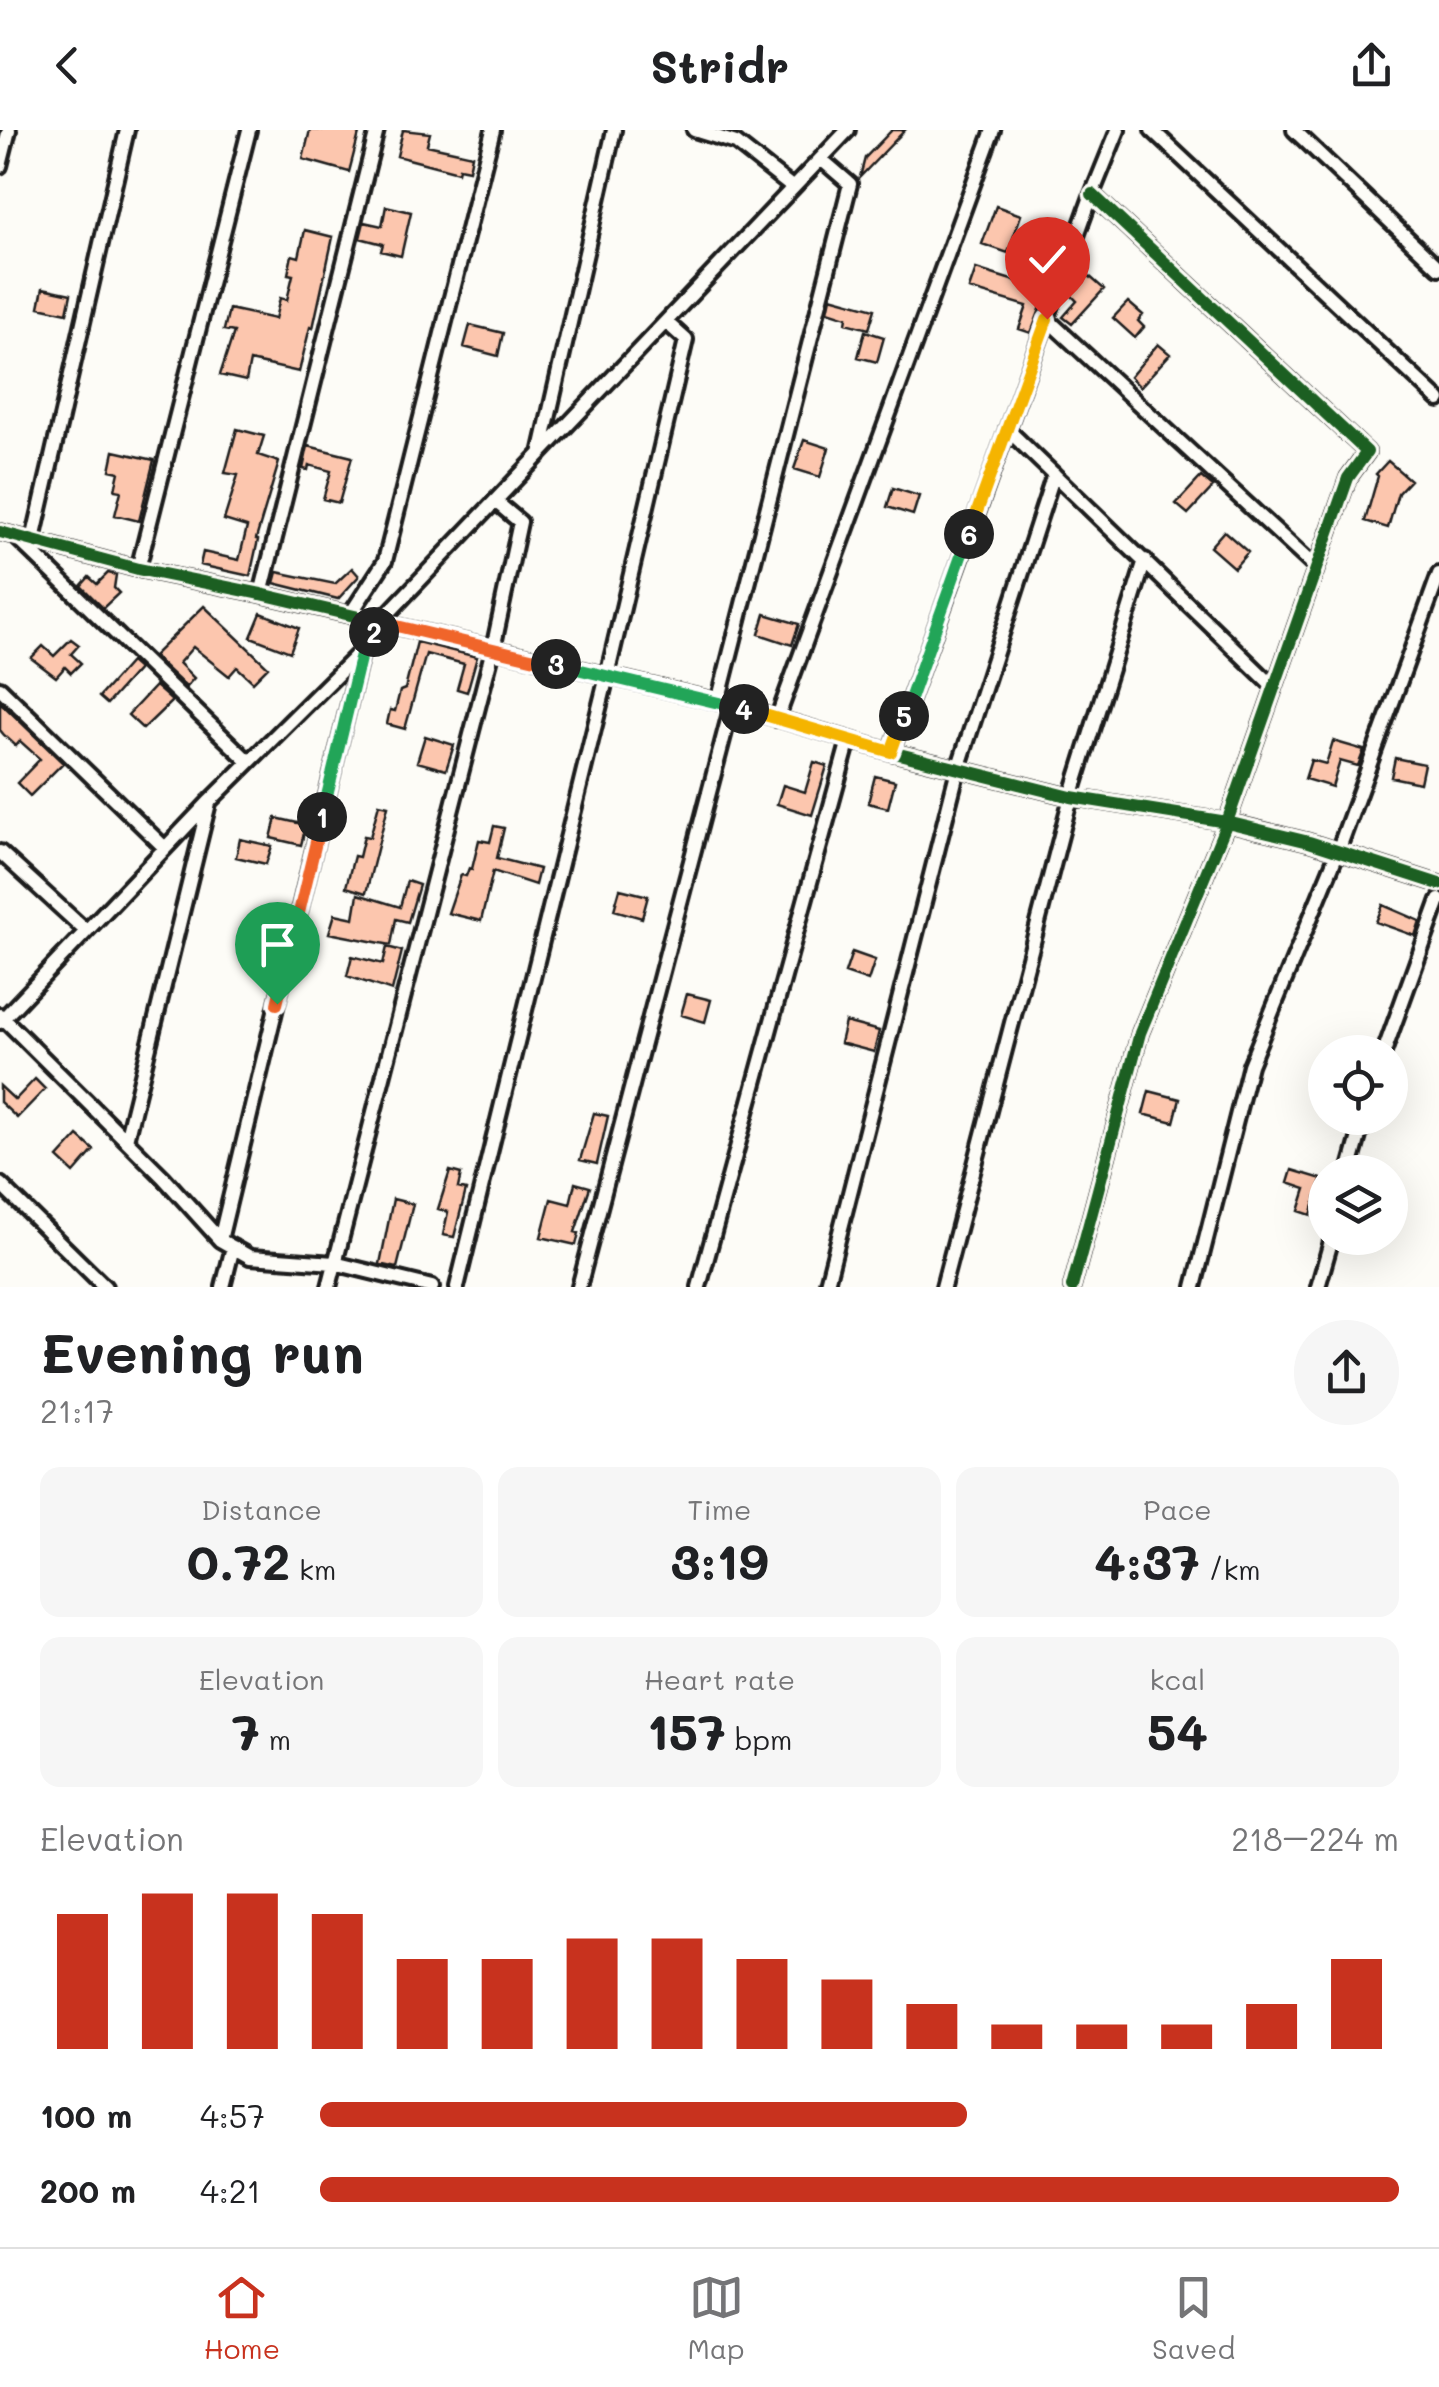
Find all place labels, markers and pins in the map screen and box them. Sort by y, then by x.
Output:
pin [1005,217,1090,320]
pin: 6 [944,509,994,559]
pin: 2 [349,607,399,657]
pin: 3 [531,639,581,689]
pin: 4 [719,684,769,734]
pin: 5 [879,691,929,741]
pin: 1 [297,792,347,842]
pin [235,902,320,1005]

